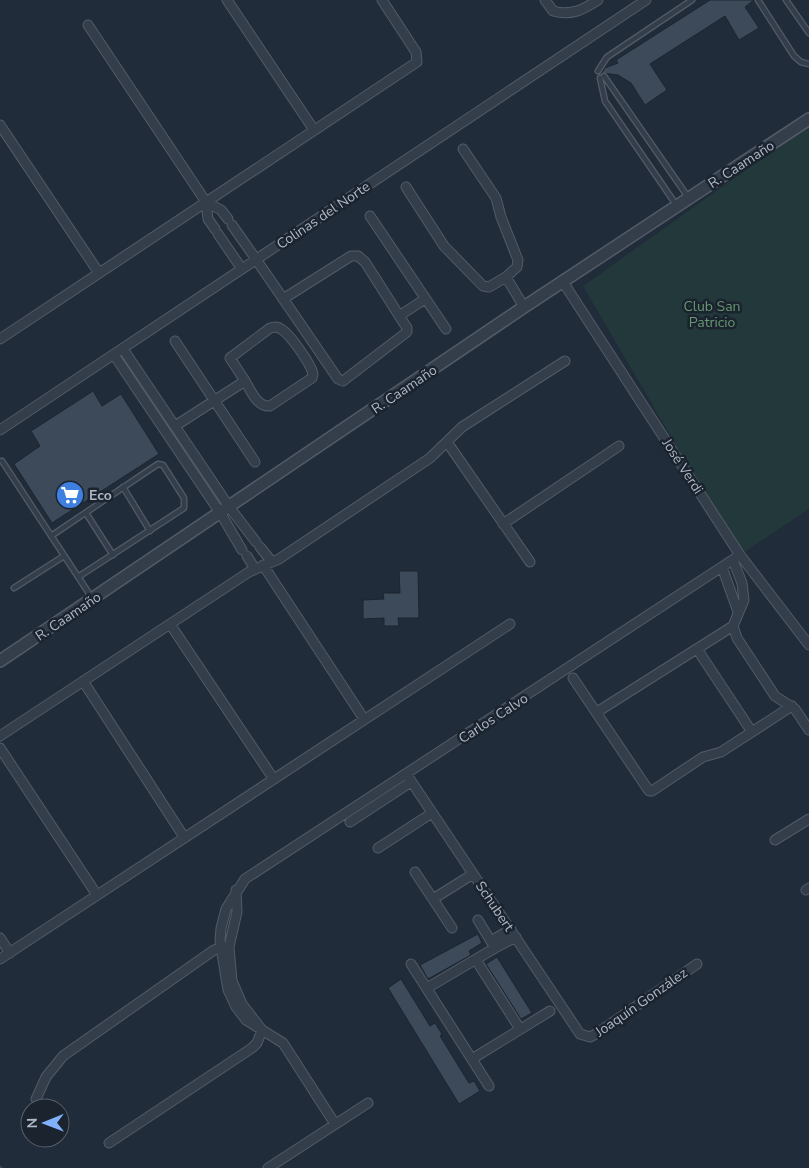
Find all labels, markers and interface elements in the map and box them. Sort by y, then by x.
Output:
street label: R. Caamaño [704,136,778,193]
street label: Colinas del Norte [273,177,374,254]
park label: Club San Patricio [683,297,741,332]
street label: R. Caamaño [368,360,441,418]
street label: José Verdi [657,434,708,498]
supermarket icon: Eco [55,480,85,510]
place label: Eco [89,486,112,505]
street label: R. Caamaño [32,587,105,645]
street label: Carlos Calvo [455,689,532,748]
street label: Schubert [471,877,518,935]
street label: Joaquín González [591,963,691,1042]
north arrow [20,1098,70,1148]
text: N [23,1118,42,1129]

